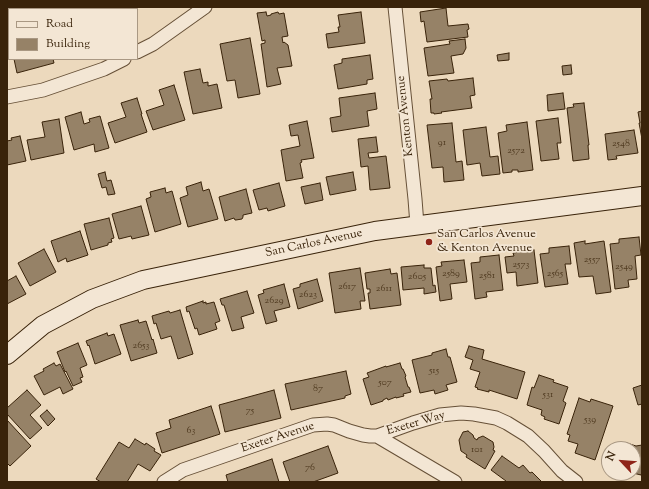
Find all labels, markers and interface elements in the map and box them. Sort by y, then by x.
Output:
legend [8,8,138,60]
text: Road [46,15,73,33]
text: Building [46,35,90,53]
street label: Kenton Avenue [395,75,417,157]
house number: 91 [438,137,446,149]
house number: 2548 [612,138,630,150]
house number: 2572 [507,145,525,157]
street label: San Carlos Avenue [264,227,364,261]
place label: San Carlos Avenue & Kenton Avenue [437,228,536,256]
marker: San Carlos Avenue & Kenton Avenue [424,237,434,247]
house number: 2557 [584,254,600,266]
house number: 2573 [512,259,530,271]
house number: 2549 [615,261,633,273]
house number: 2589 [442,268,460,280]
house number: 2565 [547,268,563,280]
house number: 2581 [479,270,495,282]
house number: 2605 [408,271,426,283]
house number: 2617 [338,281,356,293]
house number: 2611 [376,283,392,295]
house number: 2623 [299,289,317,301]
house number: 2629 [264,295,284,307]
house number: 2653 [132,340,150,352]
house number: 515 [429,365,439,377]
house number: 507 [378,377,392,389]
house number: 87 [313,383,323,395]
house number: 531 [543,389,553,401]
house number: 75 [246,405,254,417]
street label: Exeter Way [385,409,447,439]
house number: 539 [584,414,596,426]
street label: Exeter Avenue [240,419,316,457]
house number: 63 [186,425,196,437]
north arrow [601,441,641,481]
house number: 101 [471,444,483,456]
text: N [602,449,620,464]
house number: 76 [305,462,315,474]

